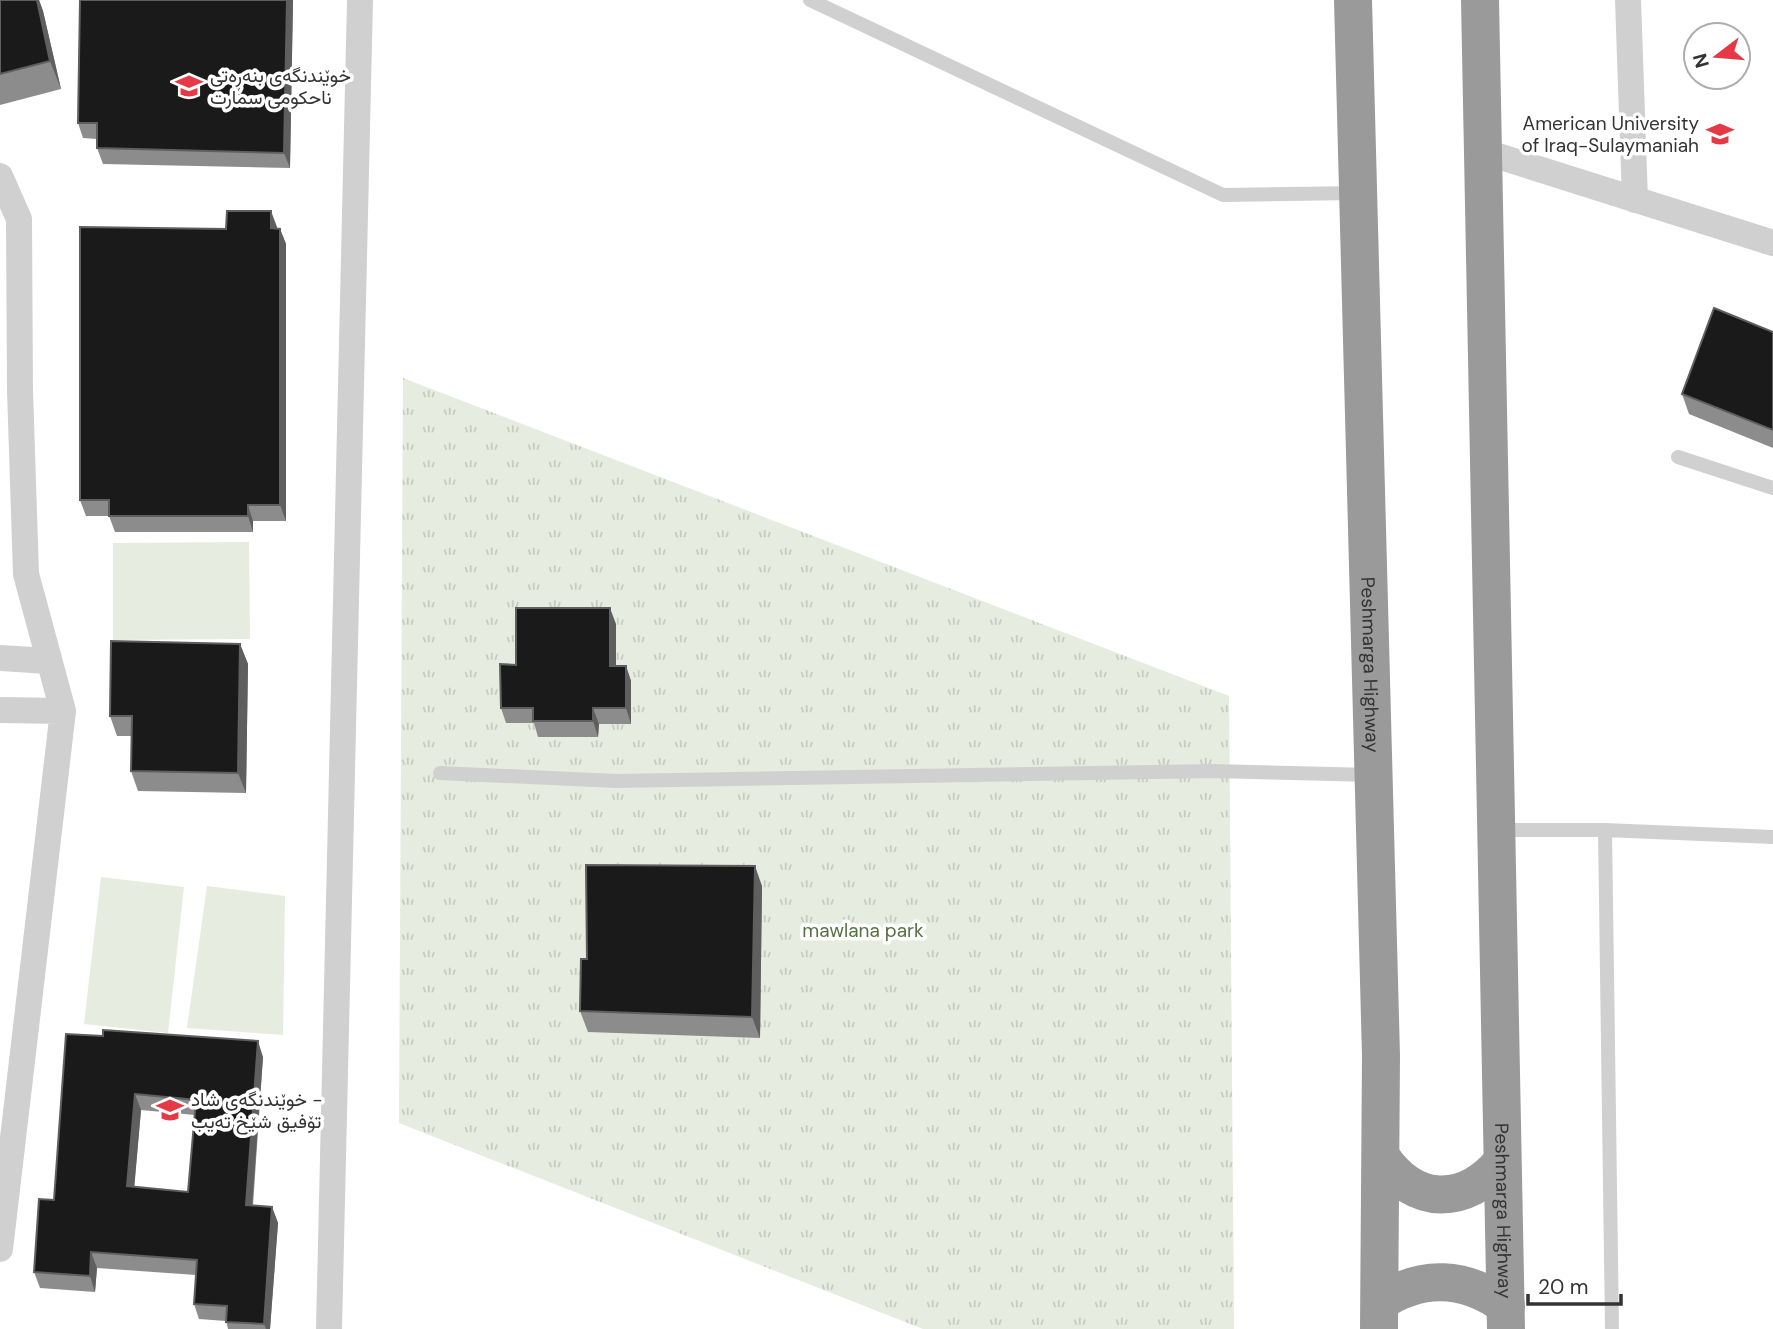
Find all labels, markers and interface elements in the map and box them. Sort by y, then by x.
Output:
north arrow [1682,21,1752,91]
text: N [1687,50,1715,71]
place label: خوێندنگەی بنەڕەتی ناحکومی سمارت [210,63,351,110]
school or university icon: خوێندنگەی بنەڕەتی ناحکومی سمارت [174,71,204,101]
place label: American University of Iraq-Sulaymaniah [1521,111,1699,158]
school or university icon: American University of Iraq-Sulaymaniah [1705,119,1735,149]
street label: Peshmarga Highway [1355,577,1385,753]
park label: mawlana park [802,918,924,943]
place label: خوێندنگەی شاد - تۆفیق شێخ تەیب [191,1087,322,1135]
school or university icon: خوێندنگەی شاد - تۆفیق شێخ تەیب [155,1095,185,1125]
street label: Peshmarga Highway [1489,1123,1517,1299]
scale bar [1528,1262,1621,1306]
text: 20 m [1538,1273,1589,1301]

